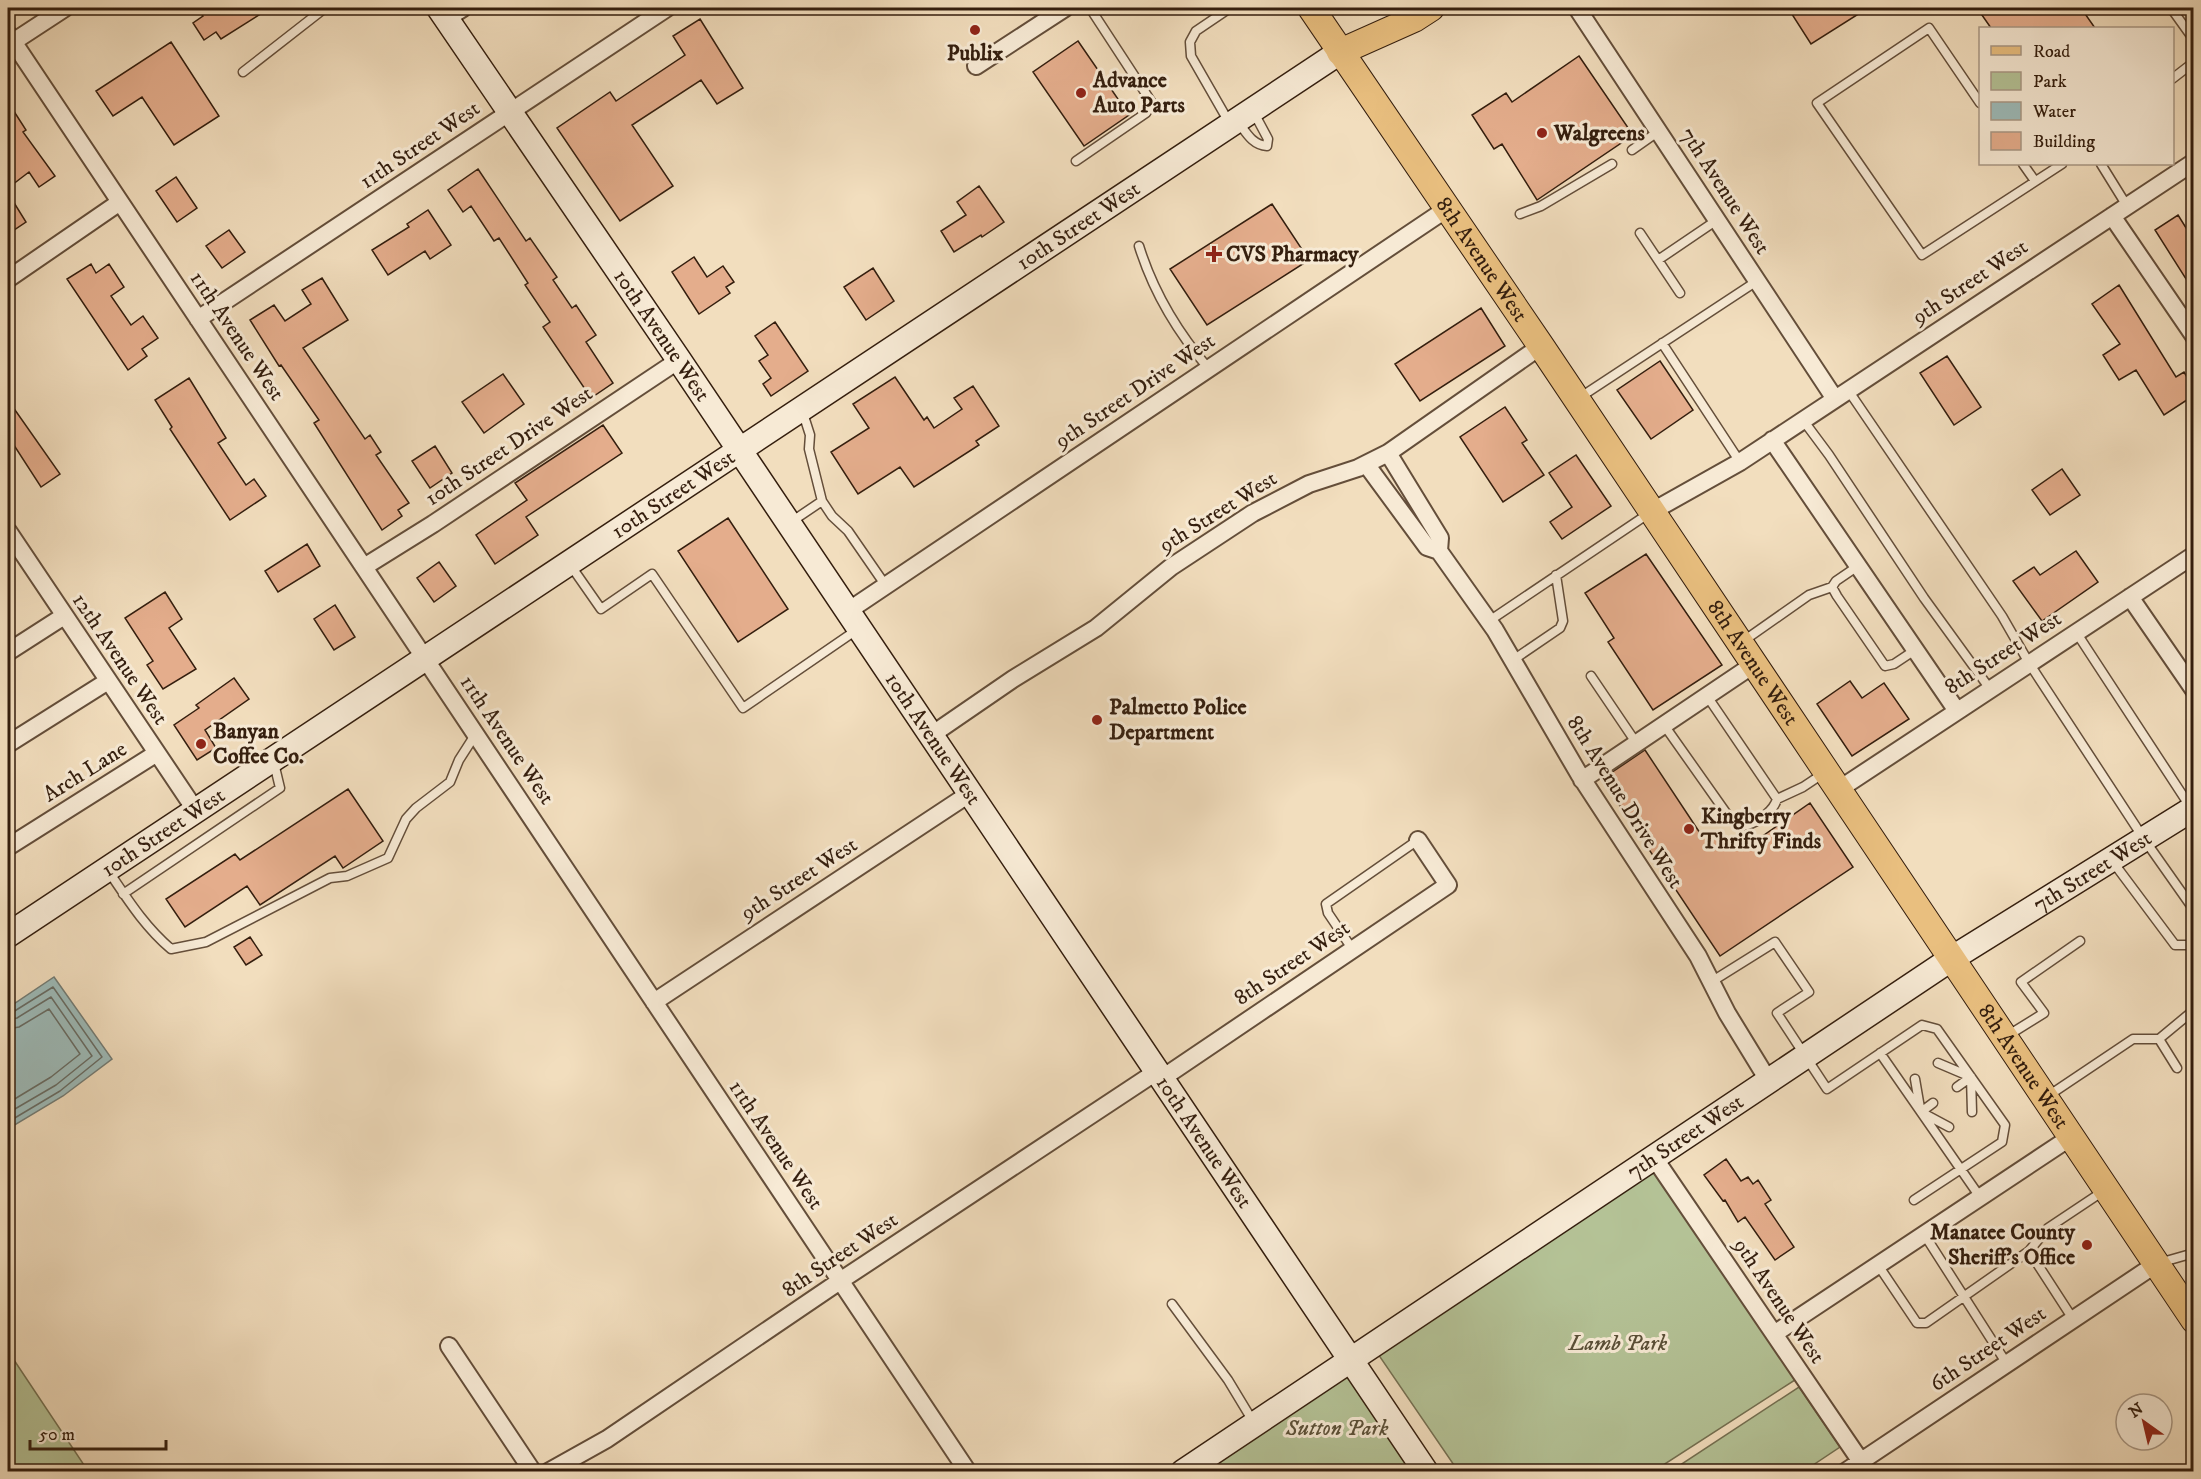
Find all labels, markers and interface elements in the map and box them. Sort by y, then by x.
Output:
marker: Publix [968,23,982,37]
legend [1979,27,2174,165]
place label: Publix [947,40,1004,67]
text: Road [2033,41,2070,63]
place label: Advance Auto Parts [1092,67,1185,119]
text: Park [2033,71,2067,93]
marker: Advance Auto Parts [1074,86,1088,100]
street label: 11th Street West [355,95,485,195]
text: Water [2032,101,2076,123]
place label: Walgreens [1553,120,1645,147]
street label: 7th Avenue West [1674,123,1776,259]
marker: Walgreens [1535,126,1549,140]
text: Building [2033,131,2095,153]
street label: 10th Street West [1011,175,1145,276]
street label: 8th Avenue West [1430,192,1534,327]
street label: 9th Street West [1906,233,2033,331]
place label: CVS Pharmacy [1226,241,1359,268]
marker: CVS Pharmacy [1207,247,1221,261]
street label: 10th Avenue West [608,264,716,407]
street label: 11th Avenue West [184,266,290,406]
street label: 9th Street Drive West [1049,327,1220,455]
street label: 10th Street Drive West [420,380,598,512]
street label: 10th Street West [606,443,740,545]
street label: 9th Street West [1153,465,1282,559]
street label: 12th Avenue West [66,588,174,730]
street label: 8th Avenue West [1702,595,1805,730]
street label: 8th Street West [1940,605,2066,701]
street label: 10th Avenue West [879,667,987,810]
street label: 11th Avenue West [454,670,560,810]
place label: Palmetto Police Department [1109,694,1247,746]
street label: 8th Avenue Drive West [1561,711,1689,893]
marker: Palmetto Police Department [1090,713,1104,727]
place label: Banyan Coffee Co. [213,718,304,770]
street label: Arch Lane [38,736,132,808]
marker: Banyan Coffee Co. [194,737,208,751]
street label: 10th Street West [96,782,230,883]
place label: Kingberry Thrifty Finds [1700,803,1822,855]
marker: Kingberry Thrifty Finds [1682,822,1696,836]
street label: 7th Street West [2028,824,2157,918]
street label: 9th Street West [735,831,862,927]
street label: 8th Street West [1229,914,1355,1012]
street label: 8th Avenue West [1972,998,2076,1134]
street label: 10th Avenue West [1150,1070,1258,1213]
street label: 11th Avenue West [723,1075,829,1215]
street label: 7th Street West [1622,1088,1749,1185]
street label: 8th Street West [777,1206,903,1304]
place label: Manatee County Sheriff's Office [1930,1219,2076,1271]
street label: 9th Avenue West [1727,1233,1831,1369]
marker: Manatee County Sheriff's Office [2080,1238,2094,1252]
street label: 6th Street West [1925,1300,2051,1398]
park label: Lamb Park [1567,1330,1668,1357]
north arrow [2114,1392,2174,1452]
text: N [2125,1398,2147,1422]
scale bar [30,1413,166,1451]
park label: Sutton Park [1285,1415,1389,1442]
text: 50 m [39,1424,75,1446]

